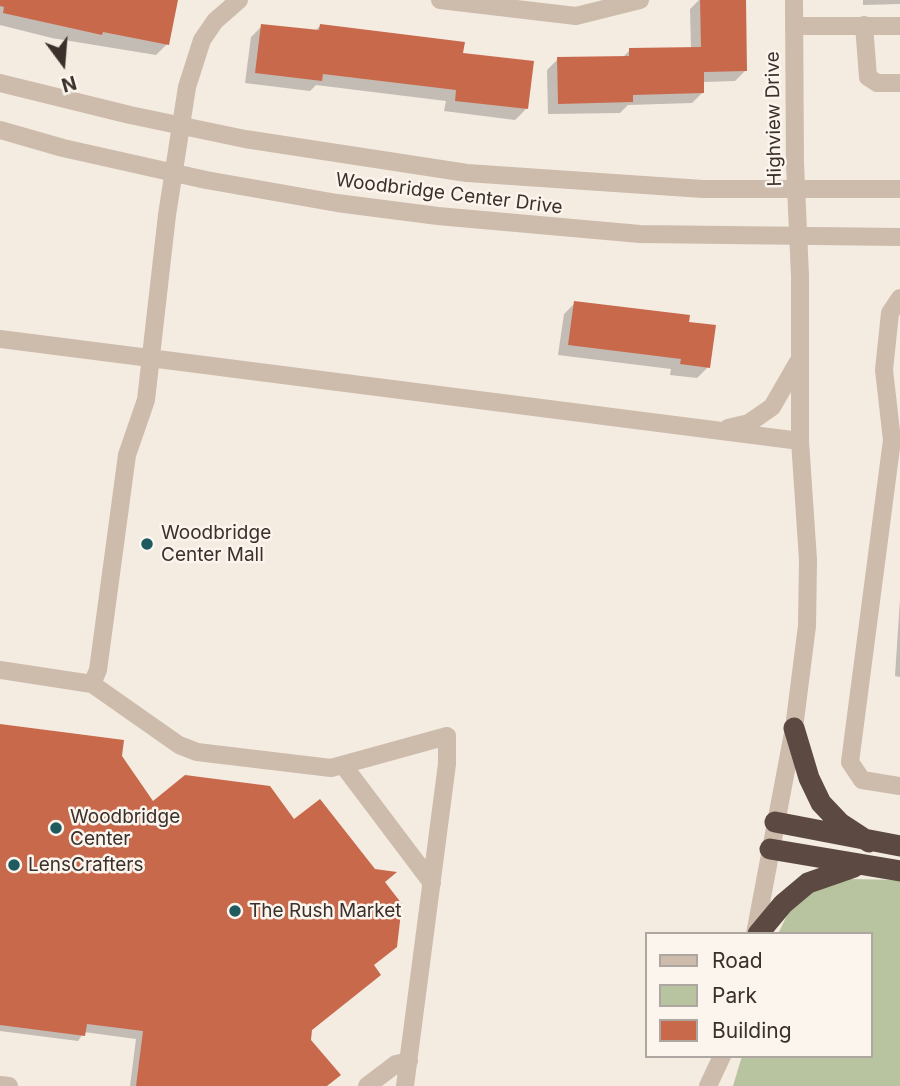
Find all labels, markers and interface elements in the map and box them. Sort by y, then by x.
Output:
north arrow [28,28,98,98]
street label: Highview Drive [761,51,787,187]
text: N [59,71,79,97]
street label: Woodbridge Center Drive [334,169,564,219]
place label: Woodbridge Center Mall [161,522,271,566]
marker: Woodbridge Center Mall [139,536,155,552]
place label: Woodbridge Center [70,806,180,850]
marker: Woodbridge Center [48,820,64,836]
place label: LensCrafters [28,854,143,876]
marker: LensCrafters [6,857,22,873]
place label: The Rush Market [249,900,402,922]
marker: The Rush Market [227,903,243,919]
legend [645,932,872,1058]
text: Road [712,948,763,973]
text: Park [712,983,757,1008]
text: Building [712,1018,792,1043]

